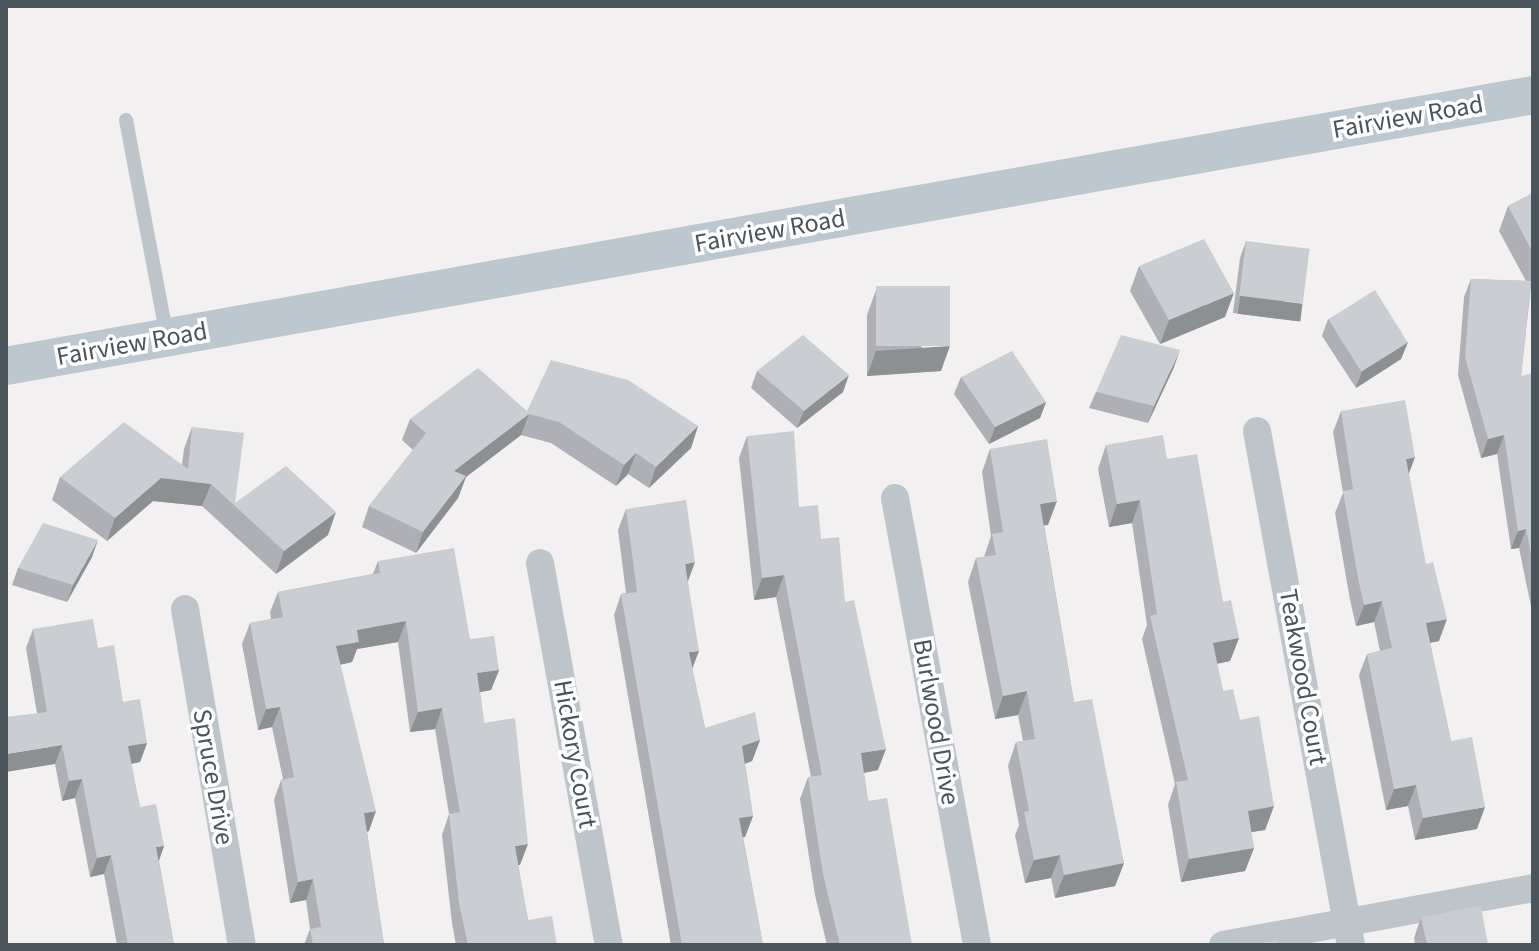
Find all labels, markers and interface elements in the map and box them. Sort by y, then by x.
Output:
street label: Fairview Road [1330,88,1486,146]
street label: Fairview Road [692,202,848,260]
street label: Fairview Road [54,315,210,373]
street label: Teakwood Court [1272,587,1334,767]
street label: Burlwood Drive [906,637,966,807]
street label: Hickory Court [547,678,603,830]
street label: Spruce Drive [186,707,240,847]

